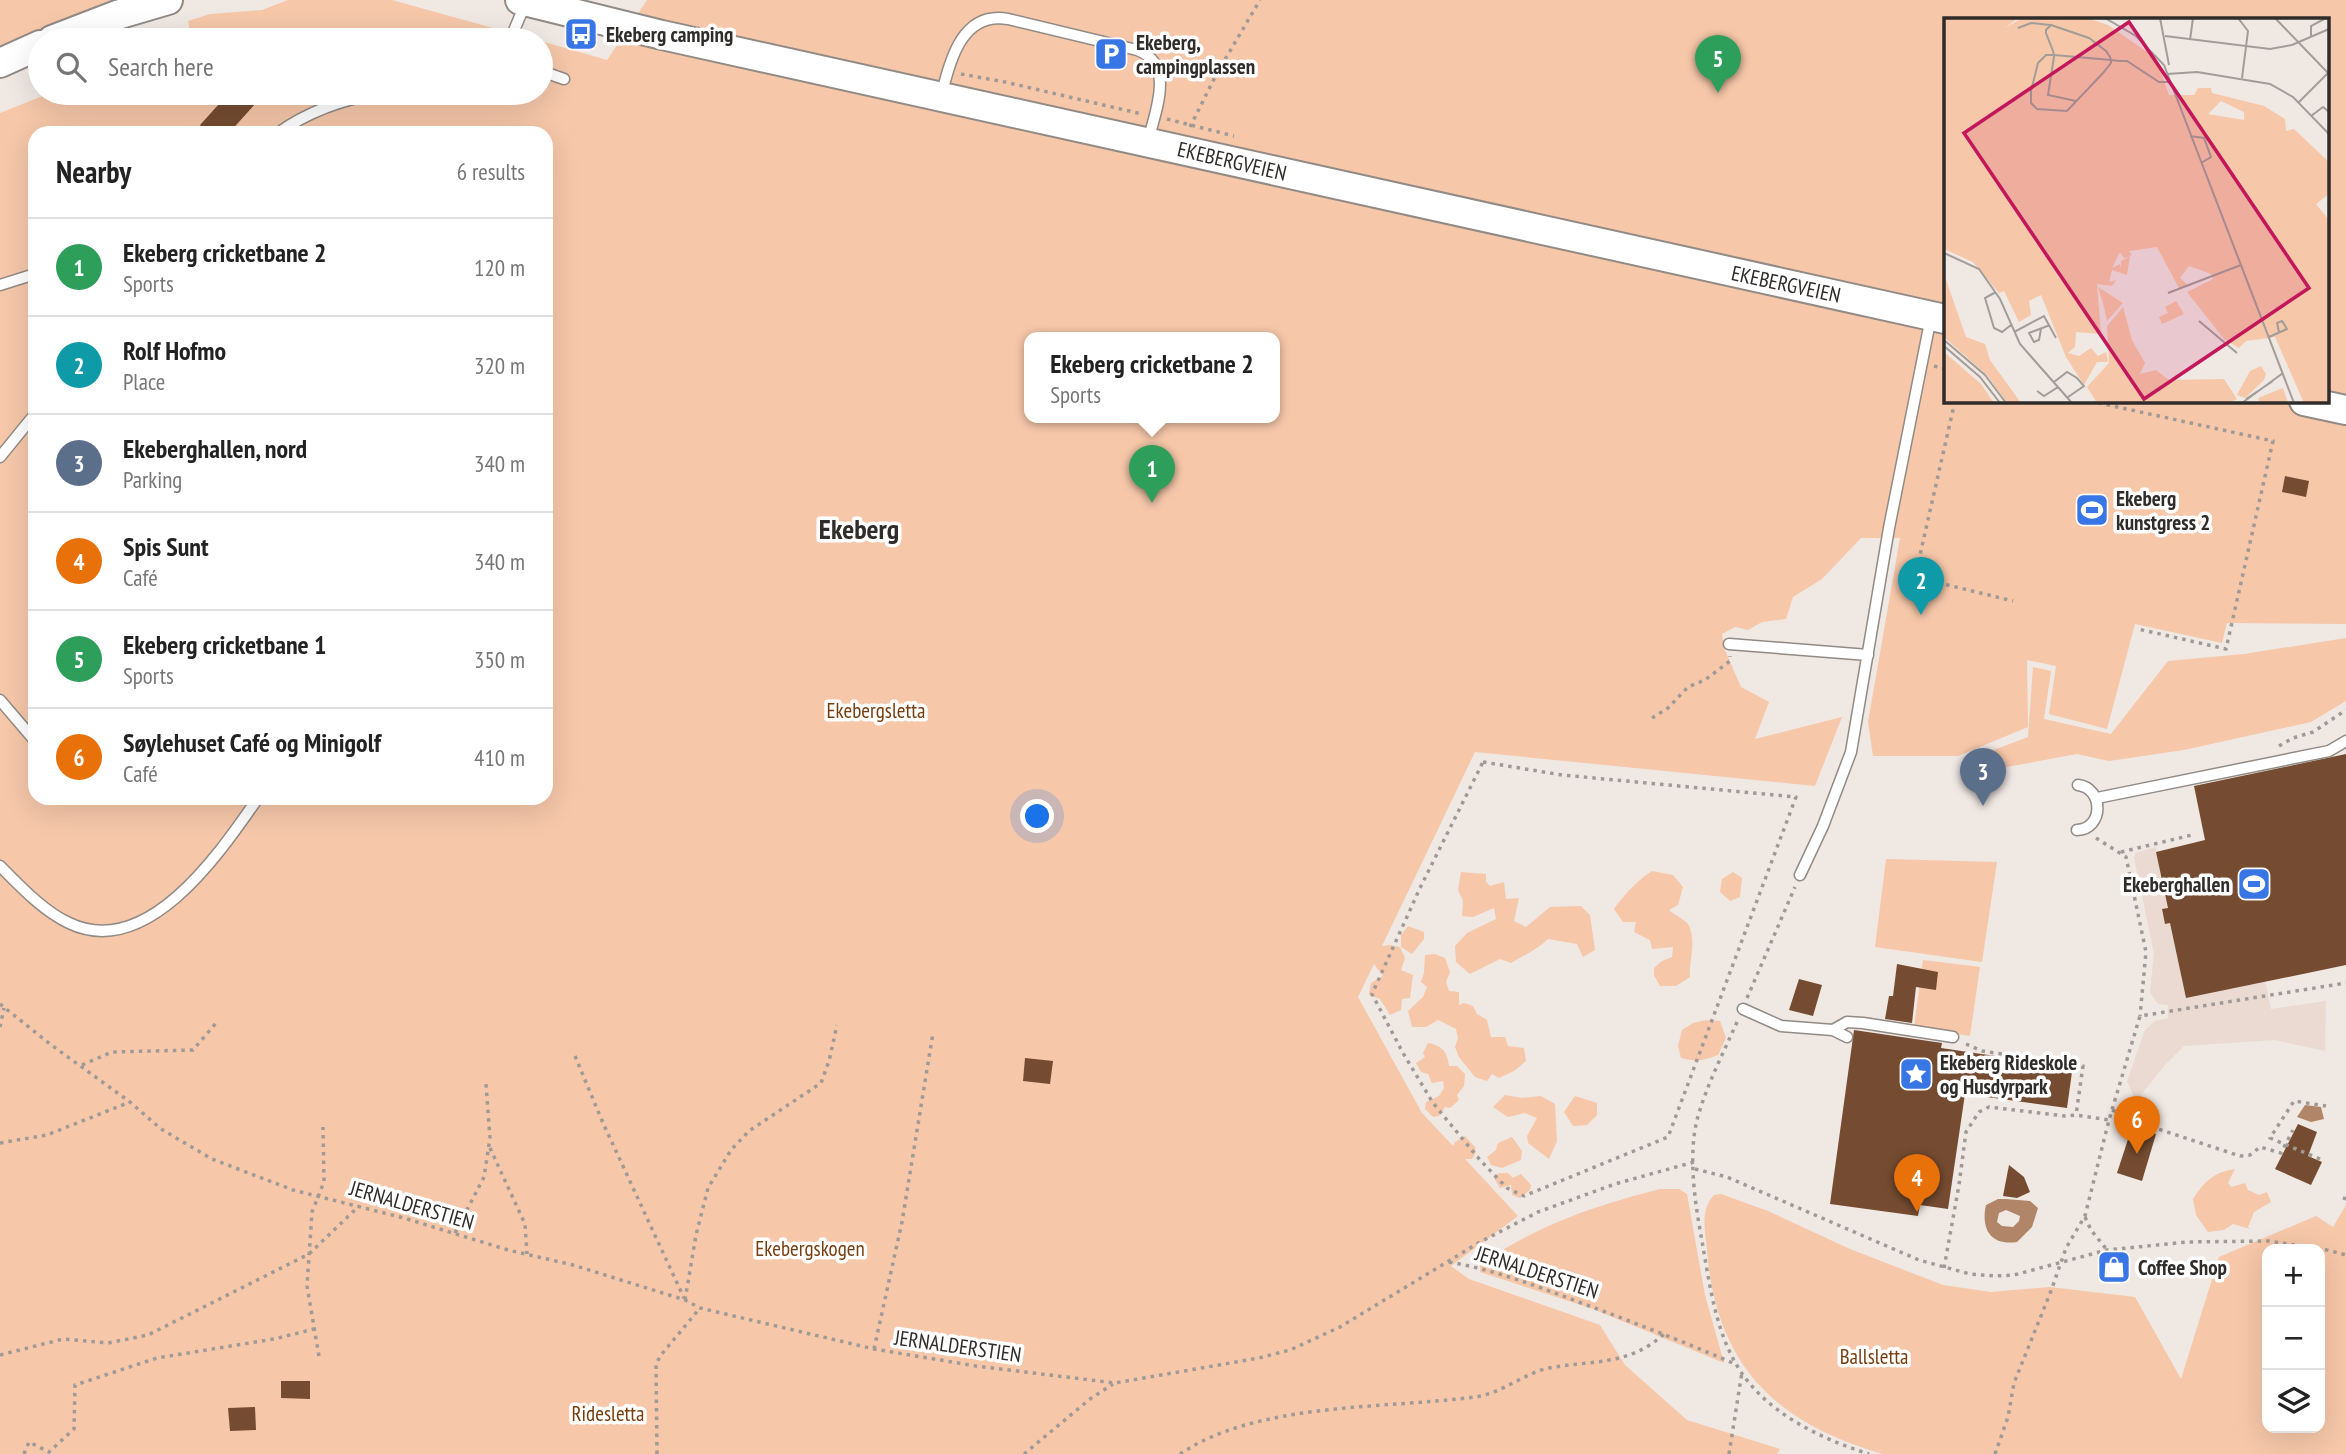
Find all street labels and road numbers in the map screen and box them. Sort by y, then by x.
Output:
street label: EKEBERGVEIEN [1175,135,1289,187]
street label: EKEBERGVEIEN [1729,259,1843,309]
street label: JERNALDERSTIEN [346,1174,477,1236]
street label: JERNALDERSTIEN [1471,1239,1602,1305]
street label: JERNALDERSTIEN [892,1324,1023,1368]

